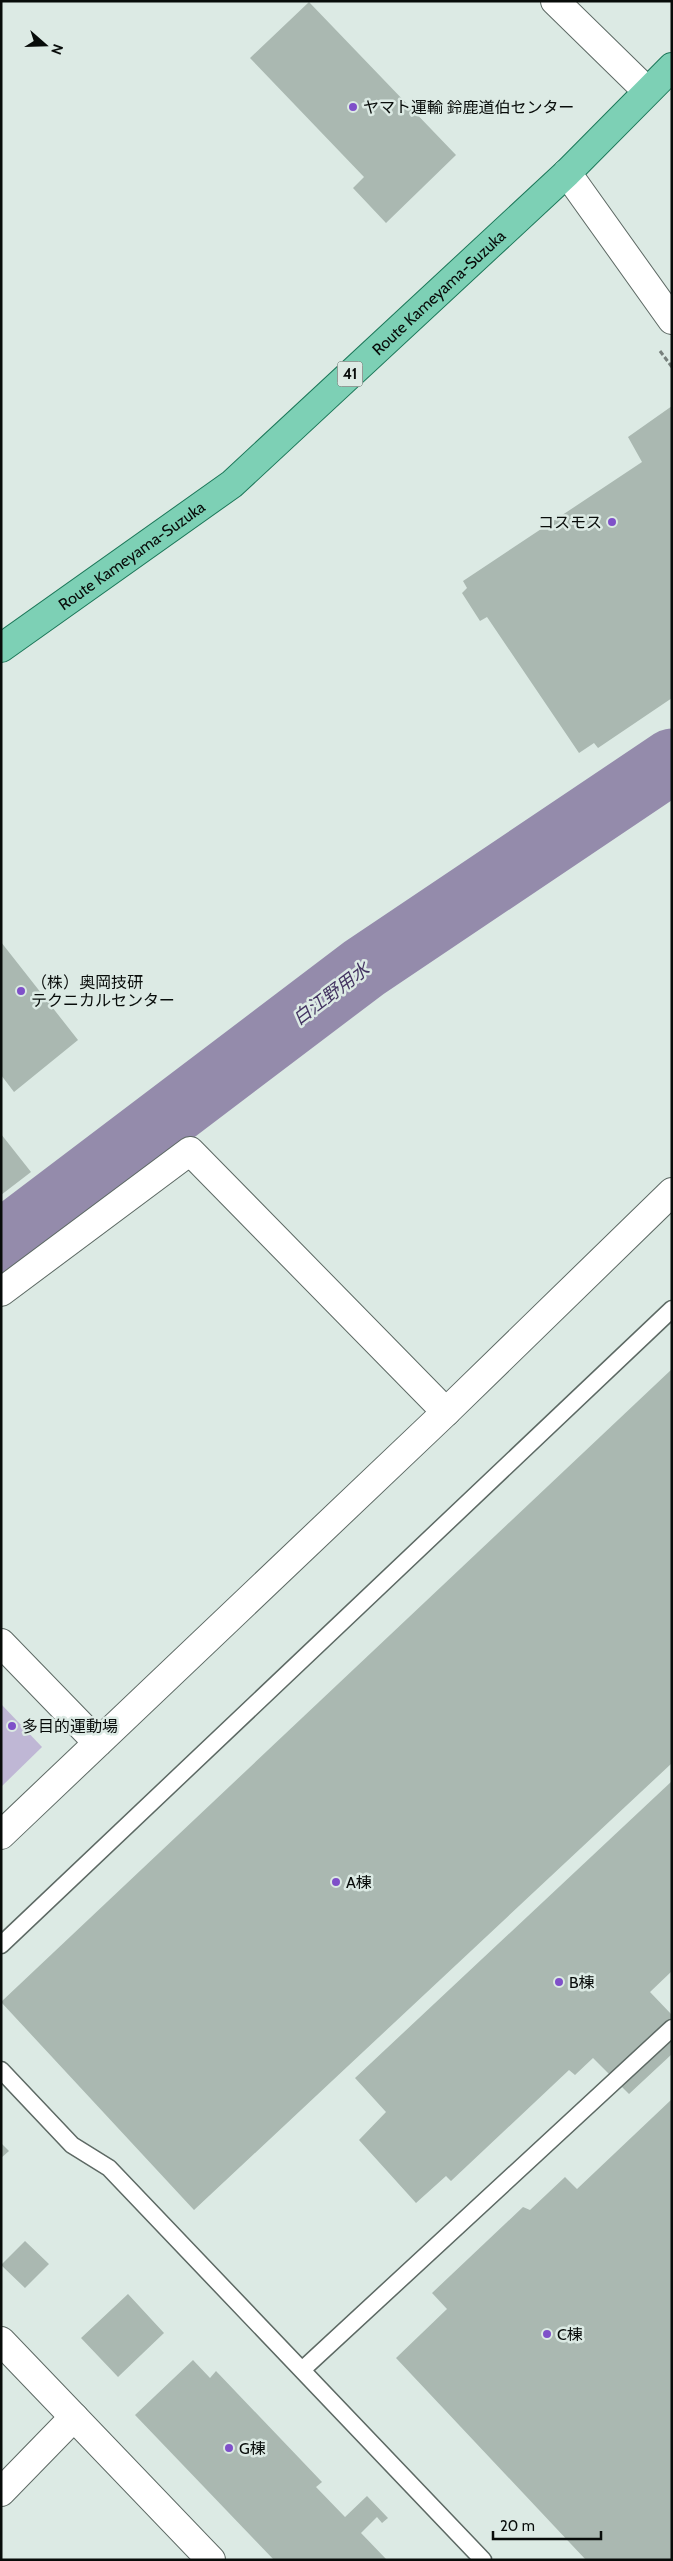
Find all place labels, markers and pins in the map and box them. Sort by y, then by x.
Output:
place label: ヤマト運輸 鈴鹿道伯センター [363,98,575,117]
marker: ヤマト運輸 鈴鹿道伯センター [347,101,359,113]
place label: コスモス [538,513,602,532]
marker: コスモス [606,516,618,528]
place label: （株）奥岡技研 テクニカルセンター [31,973,175,1010]
marker: （株）奥岡技研 テクニカルセンター [15,985,27,997]
place label: 多目的運動場 [22,1717,118,1736]
marker: 多目的運動場 [6,1720,18,1732]
place label: A棟 [346,1873,372,1892]
marker: A棟 [330,1876,342,1888]
place label: B棟 [569,1973,595,1992]
marker: B棟 [553,1976,565,1988]
place label: C棟 [557,2325,583,2344]
marker: C棟 [541,2328,553,2340]
place label: G棟 [239,2439,266,2458]
marker: G棟 [223,2442,235,2454]

